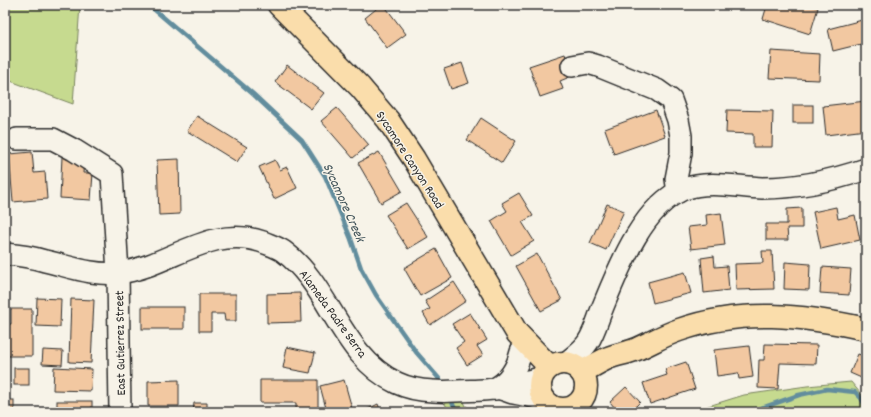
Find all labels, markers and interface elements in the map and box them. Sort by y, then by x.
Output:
street label: Sycamore Canyon Road [370,108,448,213]
water label: Sycamore Creek [317,160,370,247]
street label: Alameda Padre Serra [293,266,371,363]
street label: East Gutierrez Street [111,290,132,396]

